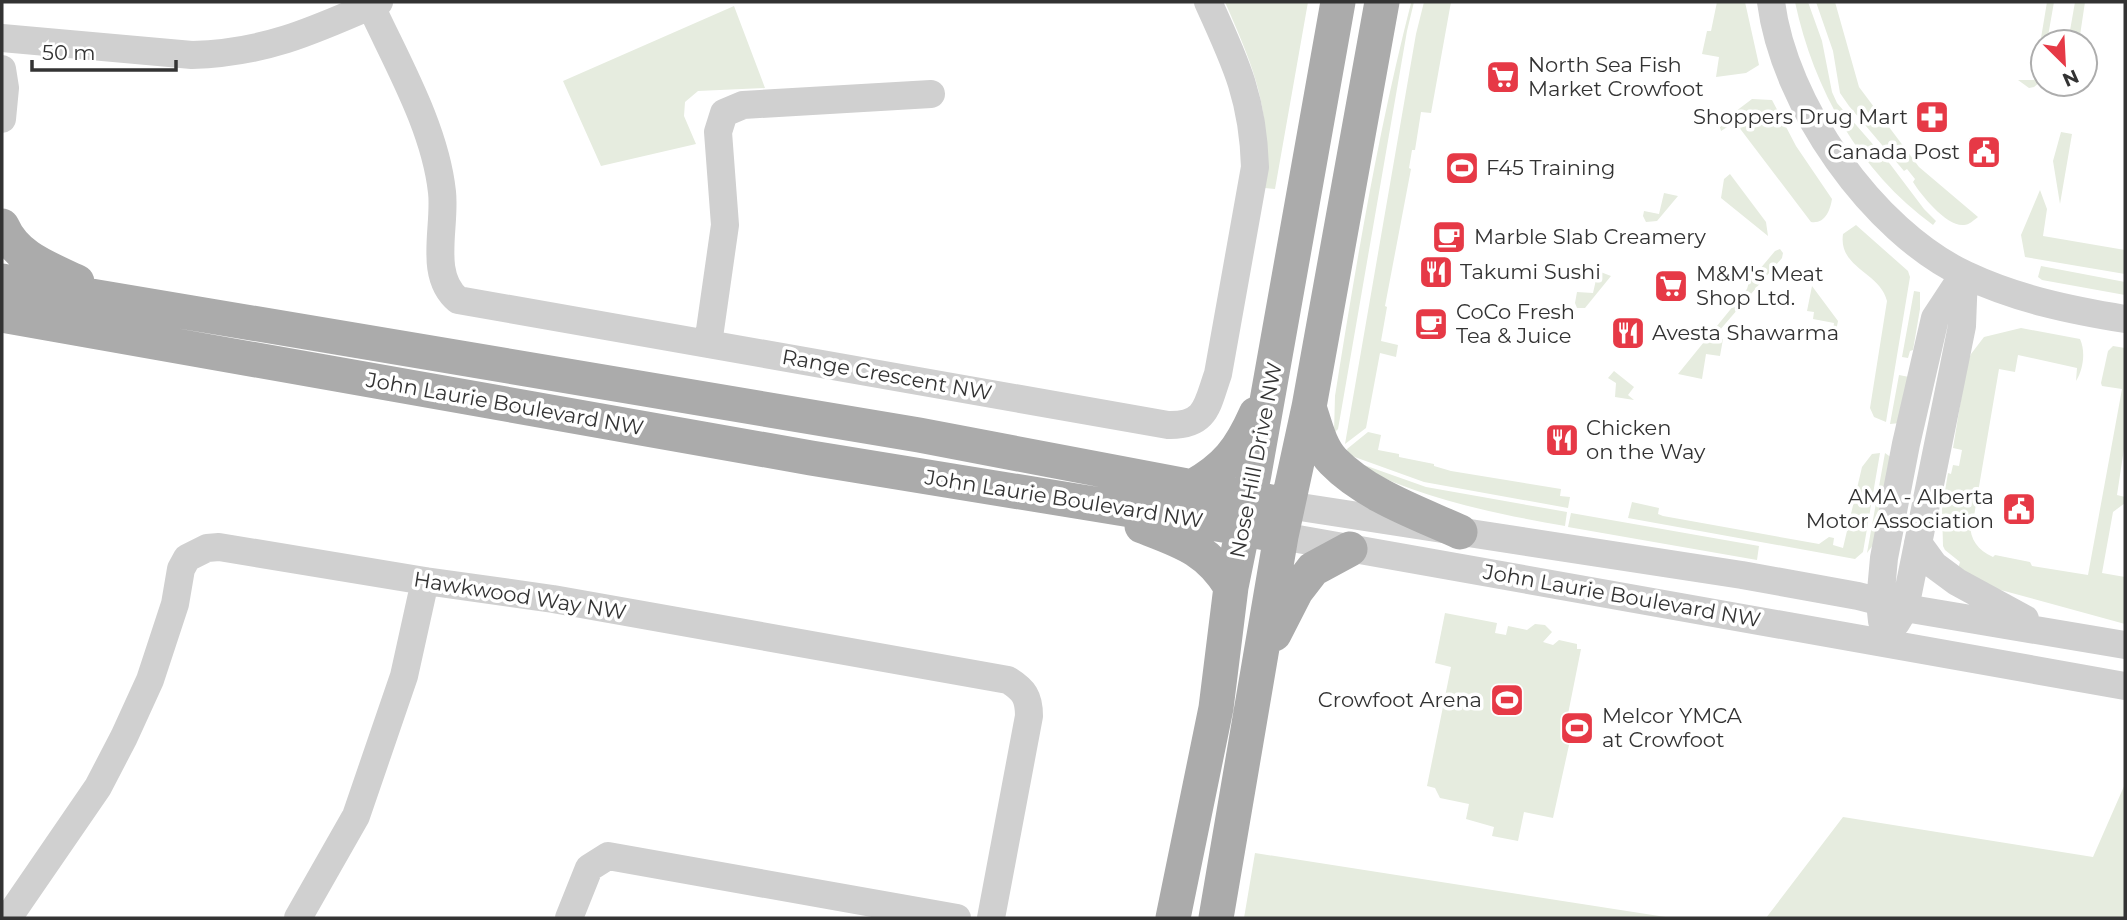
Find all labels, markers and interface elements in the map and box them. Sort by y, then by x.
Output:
scale bar [32,28,175,72]
north arrow [2029,28,2099,98]
text: 50 m [42,40,96,65]
place label: North Sea Fish Market Crowfoot [1528,52,1704,101]
supermarket icon: North Sea Fish Market Crowfoot [1484,58,1522,96]
text: N [2059,64,2082,92]
pharmacy icon: Shoppers Drug Mart [1913,98,1951,136]
place label: Shoppers Drug Mart [1693,104,1908,129]
public building icon: Canada Post [1965,133,2003,171]
place label: Canada Post [1827,139,1960,164]
sports icon: F45 Training [1443,149,1481,187]
place label: F45 Training [1486,155,1615,180]
cafe icon: Marble Slab Creamery [1430,218,1468,256]
place label: Marble Slab Creamery [1474,224,1707,249]
restaurant icon: Takumi Sushi [1417,253,1455,291]
place label: Takumi Sushi [1460,259,1601,284]
place label: M&M's Meat Shop Ltd. [1696,261,1824,310]
supermarket icon: M&M's Meat Shop Ltd. [1652,267,1690,305]
place label: CoCo Fresh Tea & Juice [1456,299,1575,348]
cafe icon: CoCo Fresh Tea & Juice [1412,305,1450,343]
restaurant icon: Avesta Shawarma [1609,314,1647,352]
place label: Avesta Shawarma [1652,320,1839,345]
street label: Range Crescent NW [780,344,994,405]
street label: Nose Hill Drive NW [1224,360,1287,560]
street label: John Laurie Boulevard NW [363,367,646,440]
place label: Chicken on the Way [1586,415,1706,464]
restaurant icon: Chicken on the Way [1543,421,1581,459]
street label: John Laurie Boulevard NW [922,464,1205,533]
place label: AMA - Alberta Motor Association [1806,484,1994,533]
public building icon: AMA - Alberta Motor Association [2000,490,2038,528]
street label: John Laurie Boulevard NW [1480,559,1763,632]
street label: Hawkwood Way NW [412,566,628,625]
sports icon: Crowfoot Arena [1488,681,1526,719]
place label: Crowfoot Arena [1318,687,1482,712]
place label: Melcor YMCA at Crowfoot [1602,703,1743,752]
sports icon: Melcor YMCA at Crowfoot [1558,709,1596,747]

